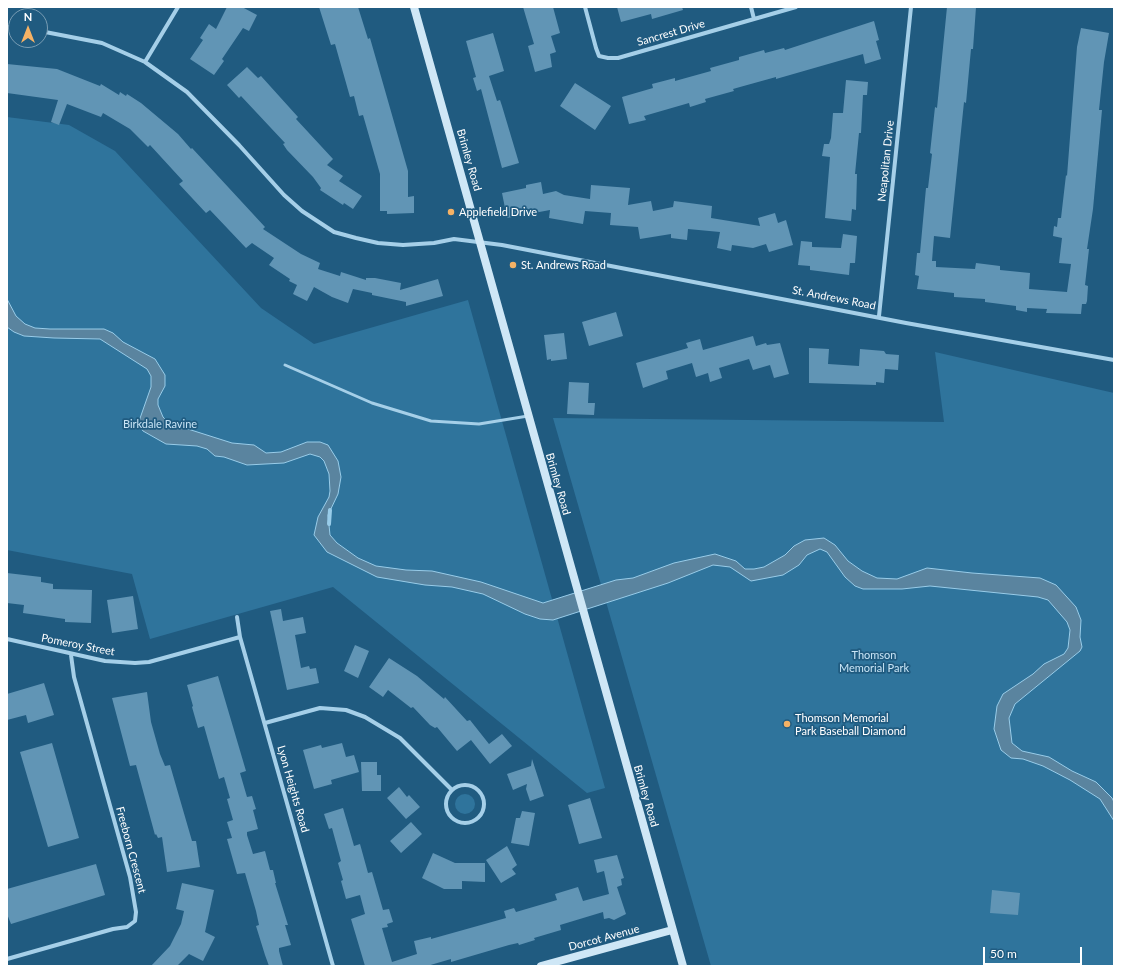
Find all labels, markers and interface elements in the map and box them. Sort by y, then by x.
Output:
north arrow [8,8,48,48]
text: N [24,10,32,23]
street label: Sancrest Drive [635,17,707,49]
street label: Neapolitan Drive [875,120,897,202]
street label: Brimley Road [454,128,484,192]
place label: Applefield Drive [459,205,537,219]
marker: Applefield Drive [446,207,456,217]
place label: St. Andrews Road [521,258,606,272]
marker: St. Andrews Road [508,260,518,270]
street label: St. Andrews Road [791,283,877,313]
park label: Birkdale Ravine [123,417,197,431]
street label: Brimley Road [543,452,573,516]
street label: Pomeroy Street [40,631,116,659]
park label: Thomson Memorial Park [839,648,909,674]
place label: Thomson Memorial Park Baseball Diamond [795,711,906,737]
marker: Thomson Memorial Park Baseball Diamond [782,719,792,729]
street label: Lyon Heights Road [274,744,312,834]
street label: Brimley Road [631,764,661,828]
street label: Freeborn Crescent [113,805,149,895]
street label: Dorcot Avenue [567,922,641,954]
scale bar [985,939,1084,965]
text: 50 m [990,946,1017,961]

